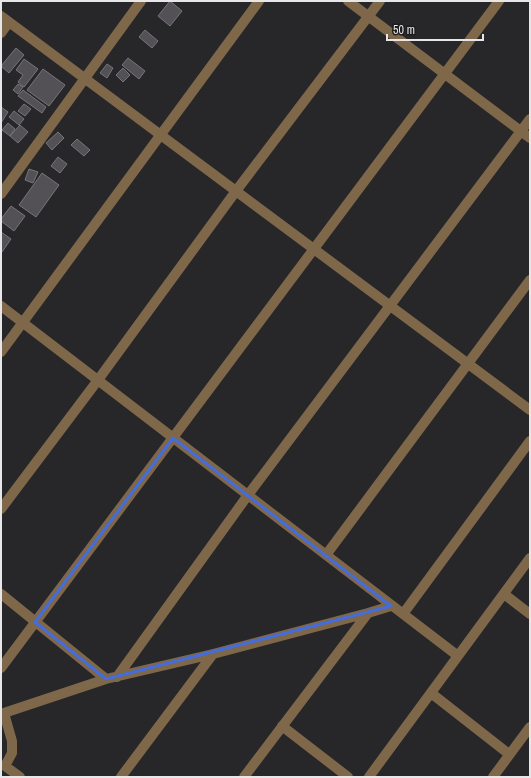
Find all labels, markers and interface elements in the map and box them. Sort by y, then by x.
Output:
scale bar [387,16,483,42]
text: 50 m [393,22,415,38]

